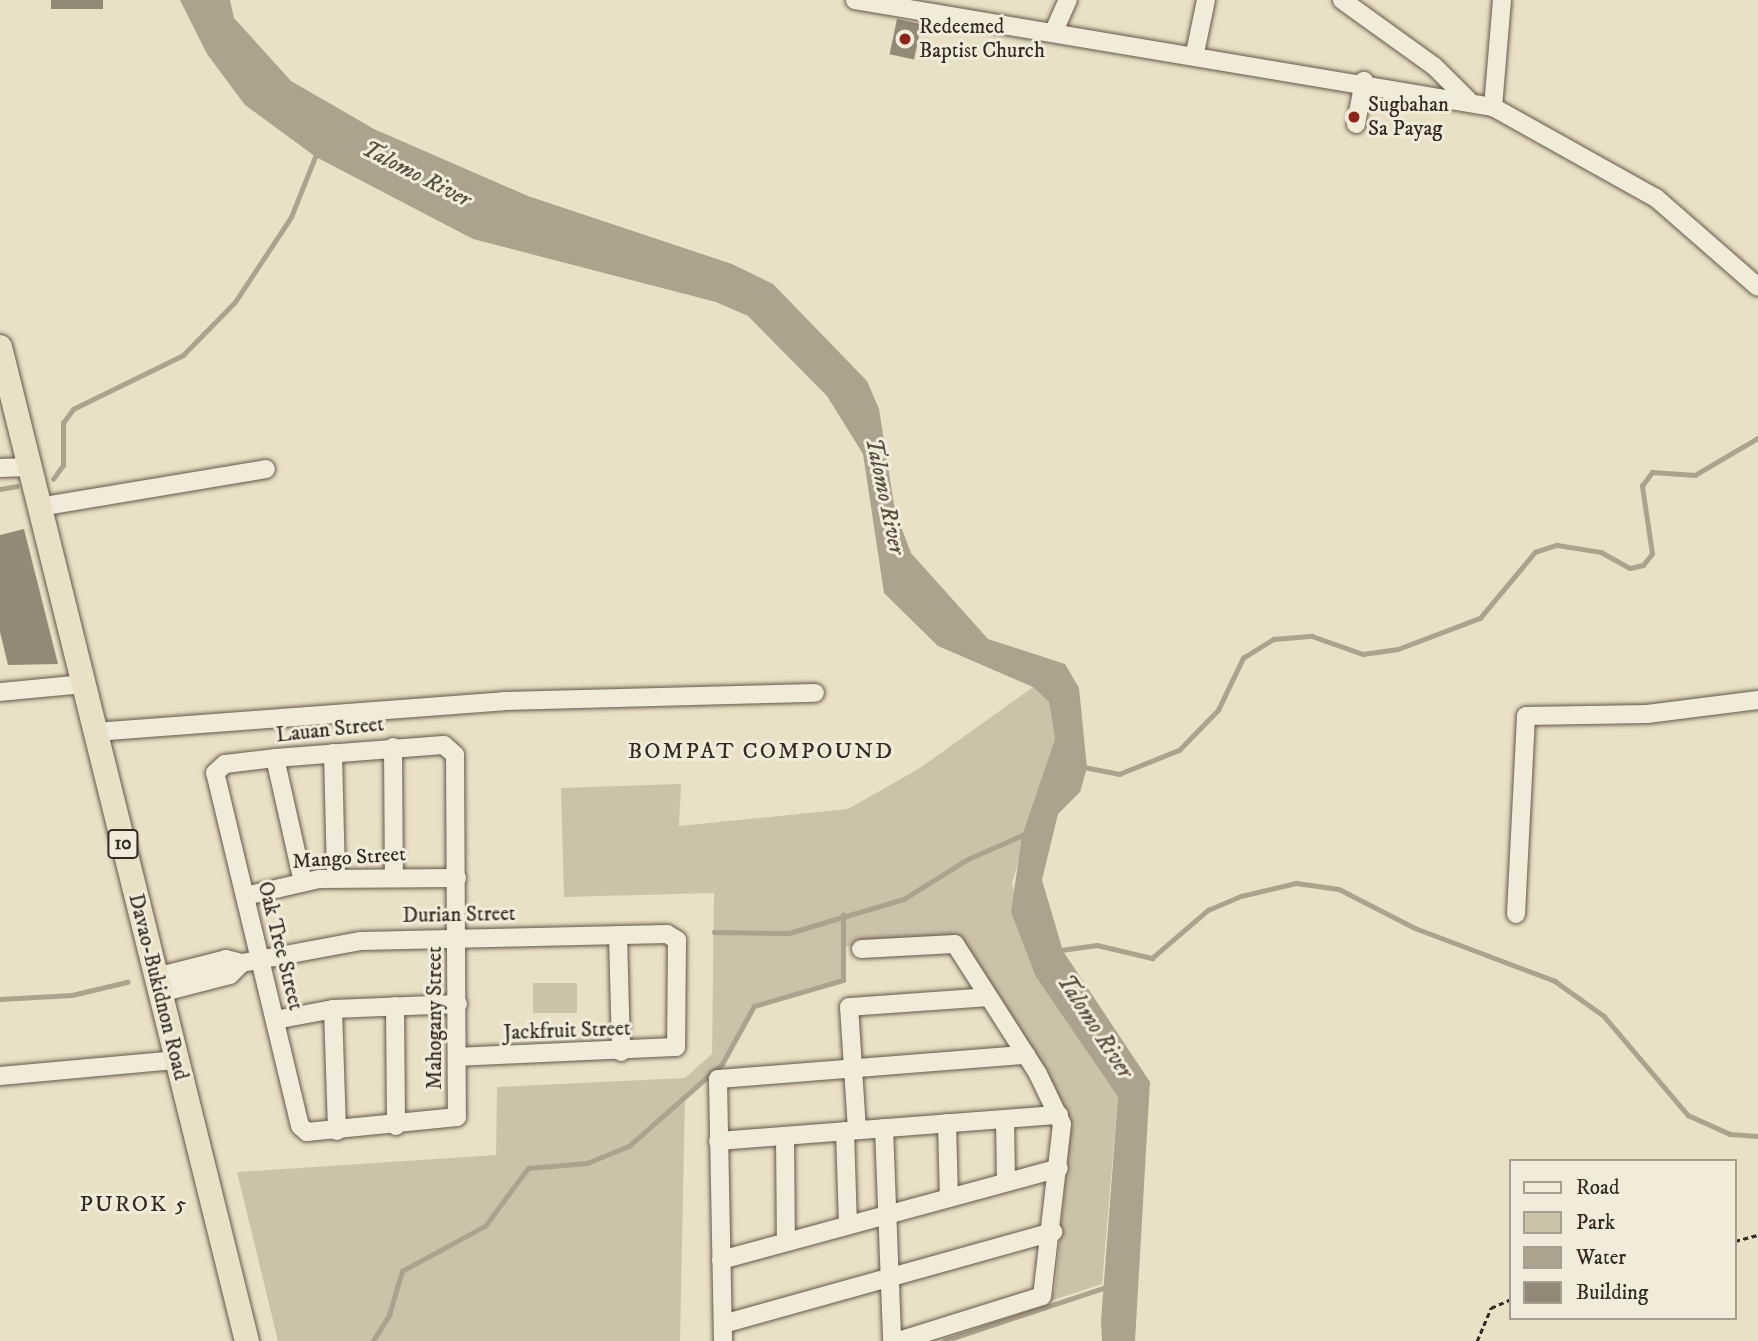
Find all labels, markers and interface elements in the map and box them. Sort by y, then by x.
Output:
place label: Redeemed Baptist Church [919,14,1045,64]
marker: Redeemed Baptist Church [897,31,913,47]
place label: Sugbahan Sa Payag [1368,92,1449,142]
marker: Sugbahan Sa Payag [1346,109,1362,125]
water label: Talomo River [357,136,475,214]
water label: Talomo River [858,435,910,557]
street label: Lauan Street [275,712,385,748]
district label: BOMPAT COMPOUND [630,738,892,766]
road number: 10 [107,828,139,860]
street label: Mango Street [291,841,407,875]
street label: Oak Tree Street [252,879,308,1013]
street label: Davao-Bukidnon Road [123,891,193,1083]
street label: Durian Street [402,901,516,929]
street label: Mahogany Street [422,946,448,1090]
water label: Talomo River [1050,970,1138,1084]
street label: Jackfruit Street [503,1016,631,1046]
legend [1510,1159,1737,1320]
text: Road [1576,1175,1620,1201]
district label: PUROK 5 [80,1191,188,1219]
text: Park [1576,1210,1615,1236]
text: Water [1576,1245,1626,1271]
text: Building [1576,1280,1648,1306]

